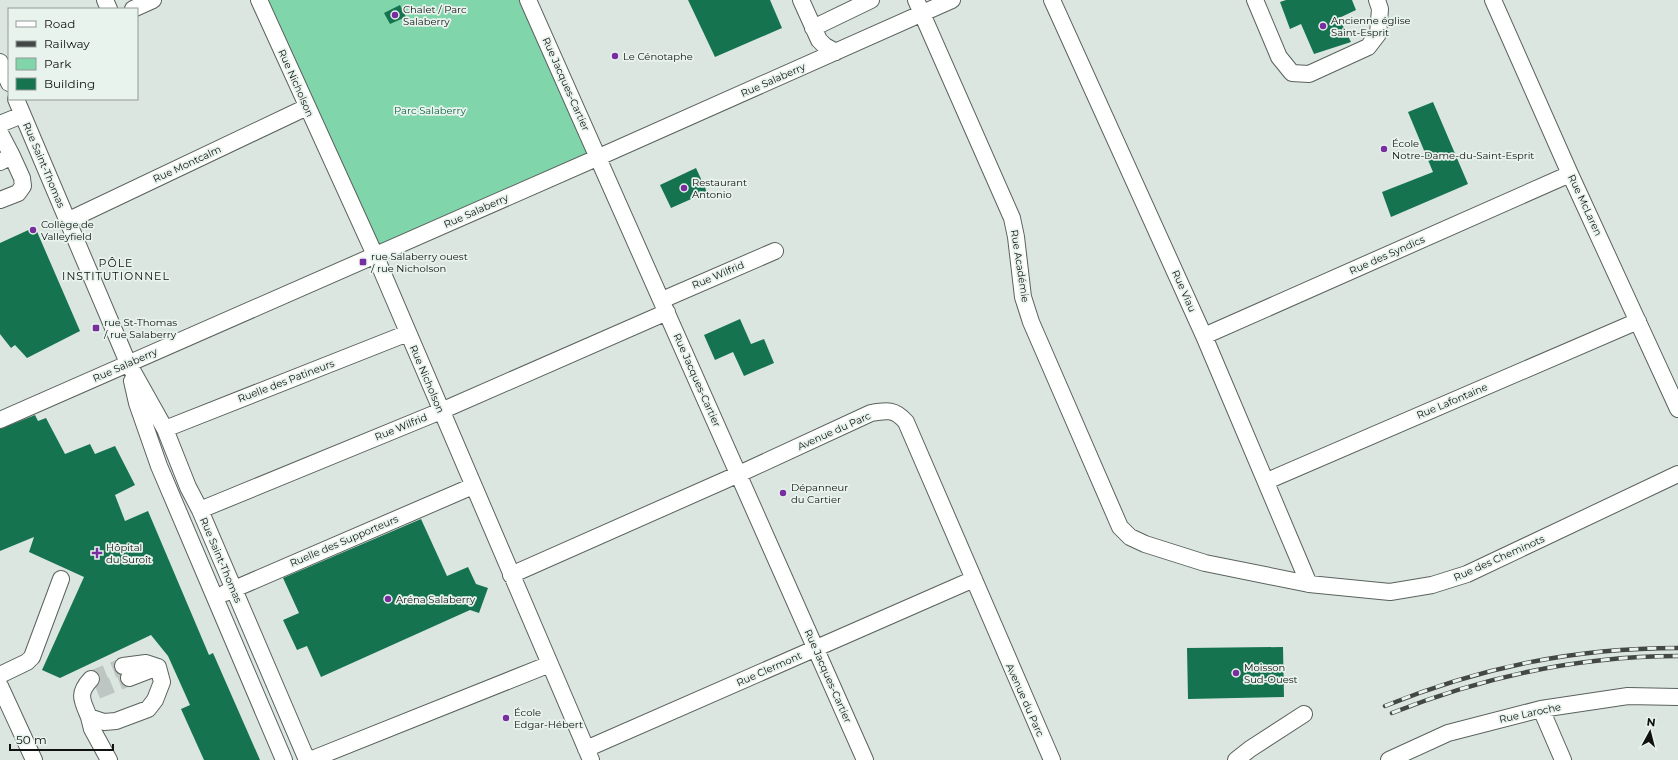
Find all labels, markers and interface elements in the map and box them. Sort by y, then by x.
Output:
place label: Chalet / Parc Salaberry [403,3,467,28]
legend [8,8,138,100]
marker: Chalet / Parc Salaberry [390,10,400,20]
place label: Ancienne église Saint-Esprit [1331,14,1411,39]
text: Road [44,16,75,31]
marker: Ancienne église Saint-Esprit [1318,21,1328,31]
street label: Rue Jacques-Cartier [539,35,593,133]
text: Railway [44,36,90,51]
street label: Rue Nicholson [275,47,317,119]
place label: Le Cénotaphe [623,50,693,63]
marker: Le Cénotaphe [610,51,620,61]
text: Park [44,56,72,71]
street label: Rue Salaberry [739,60,808,100]
text: Building [44,76,95,91]
park label: Parc Salaberry [394,104,466,117]
street label: Rue Saint-Thomas [20,120,68,210]
place label: École Notre-Dame-du-Saint-Esprit [1392,137,1534,162]
street label: Rue Montcalm [151,142,223,186]
marker: École Notre-Dame-du-Saint-Esprit [1379,144,1389,154]
street label: Rue McLaren [1565,172,1605,238]
place label: Restaurant Antonio [692,176,747,201]
marker: Restaurant Antonio [679,183,689,193]
street label: Rue Salaberry [442,191,511,231]
place label: Collège de Valleyfield [41,218,94,243]
marker: Collège de Valleyfield [28,225,38,235]
street label: Rue Académie [1008,229,1032,303]
street label: Rue des Syndics [1347,232,1427,277]
place label: rue Salaberry ouest / rue Nicholson [370,250,468,275]
district label: PÔLE INSTITUTIONNEL [62,256,170,283]
marker: rue Salaberry ouest / rue Nicholson [358,257,368,267]
street label: Rue Wilfrid [690,258,746,292]
street label: Rue Viau [1169,268,1199,314]
place label: rue St-Thomas / rue Salaberry [103,316,177,341]
marker: rue St-Thomas / rue Salaberry [91,323,101,333]
street label: Rue Jacques-Cartier [670,331,724,429]
street label: Rue Nicholson [407,343,447,415]
street label: Rue Salaberry [91,345,160,385]
street label: Ruelle des Patineurs [236,357,336,405]
street label: Rue Lafontaine [1414,380,1490,422]
street label: Avenue du Parc [795,409,873,453]
street label: Rue Wilfrid [373,411,429,443]
place label: Dépanneur du Cartier [791,481,848,506]
marker: Dépanneur du Cartier [778,488,788,498]
street label: Ruelle des Supporteurs [288,512,400,570]
street label: Rue Saint-Thomas [197,515,245,605]
street label: Rue des Cheminots [1452,532,1547,584]
place label: Hôpital du Suroît [106,541,152,566]
marker: Hôpital du Suroît [91,547,103,559]
place label: Aréna Salaberry [396,593,476,606]
marker: Aréna Salaberry [383,594,393,604]
street label: Rue Jacques-Cartier [801,627,855,725]
street label: Rue Clermont [734,649,804,689]
street label: Avenue du Parc [1003,661,1047,739]
place label: Moisson Sud-Ouest [1244,661,1298,686]
marker: Moisson Sud-Ouest [1231,668,1241,678]
street label: Rue Laroche [1498,700,1562,726]
place label: École Edgar-Hébert [514,706,583,731]
north arrow [1630,712,1670,752]
marker: École Edgar-Hébert [501,713,511,723]
text: N [1646,715,1656,730]
scale bar [10,726,113,752]
text: 50 m [16,732,47,747]

